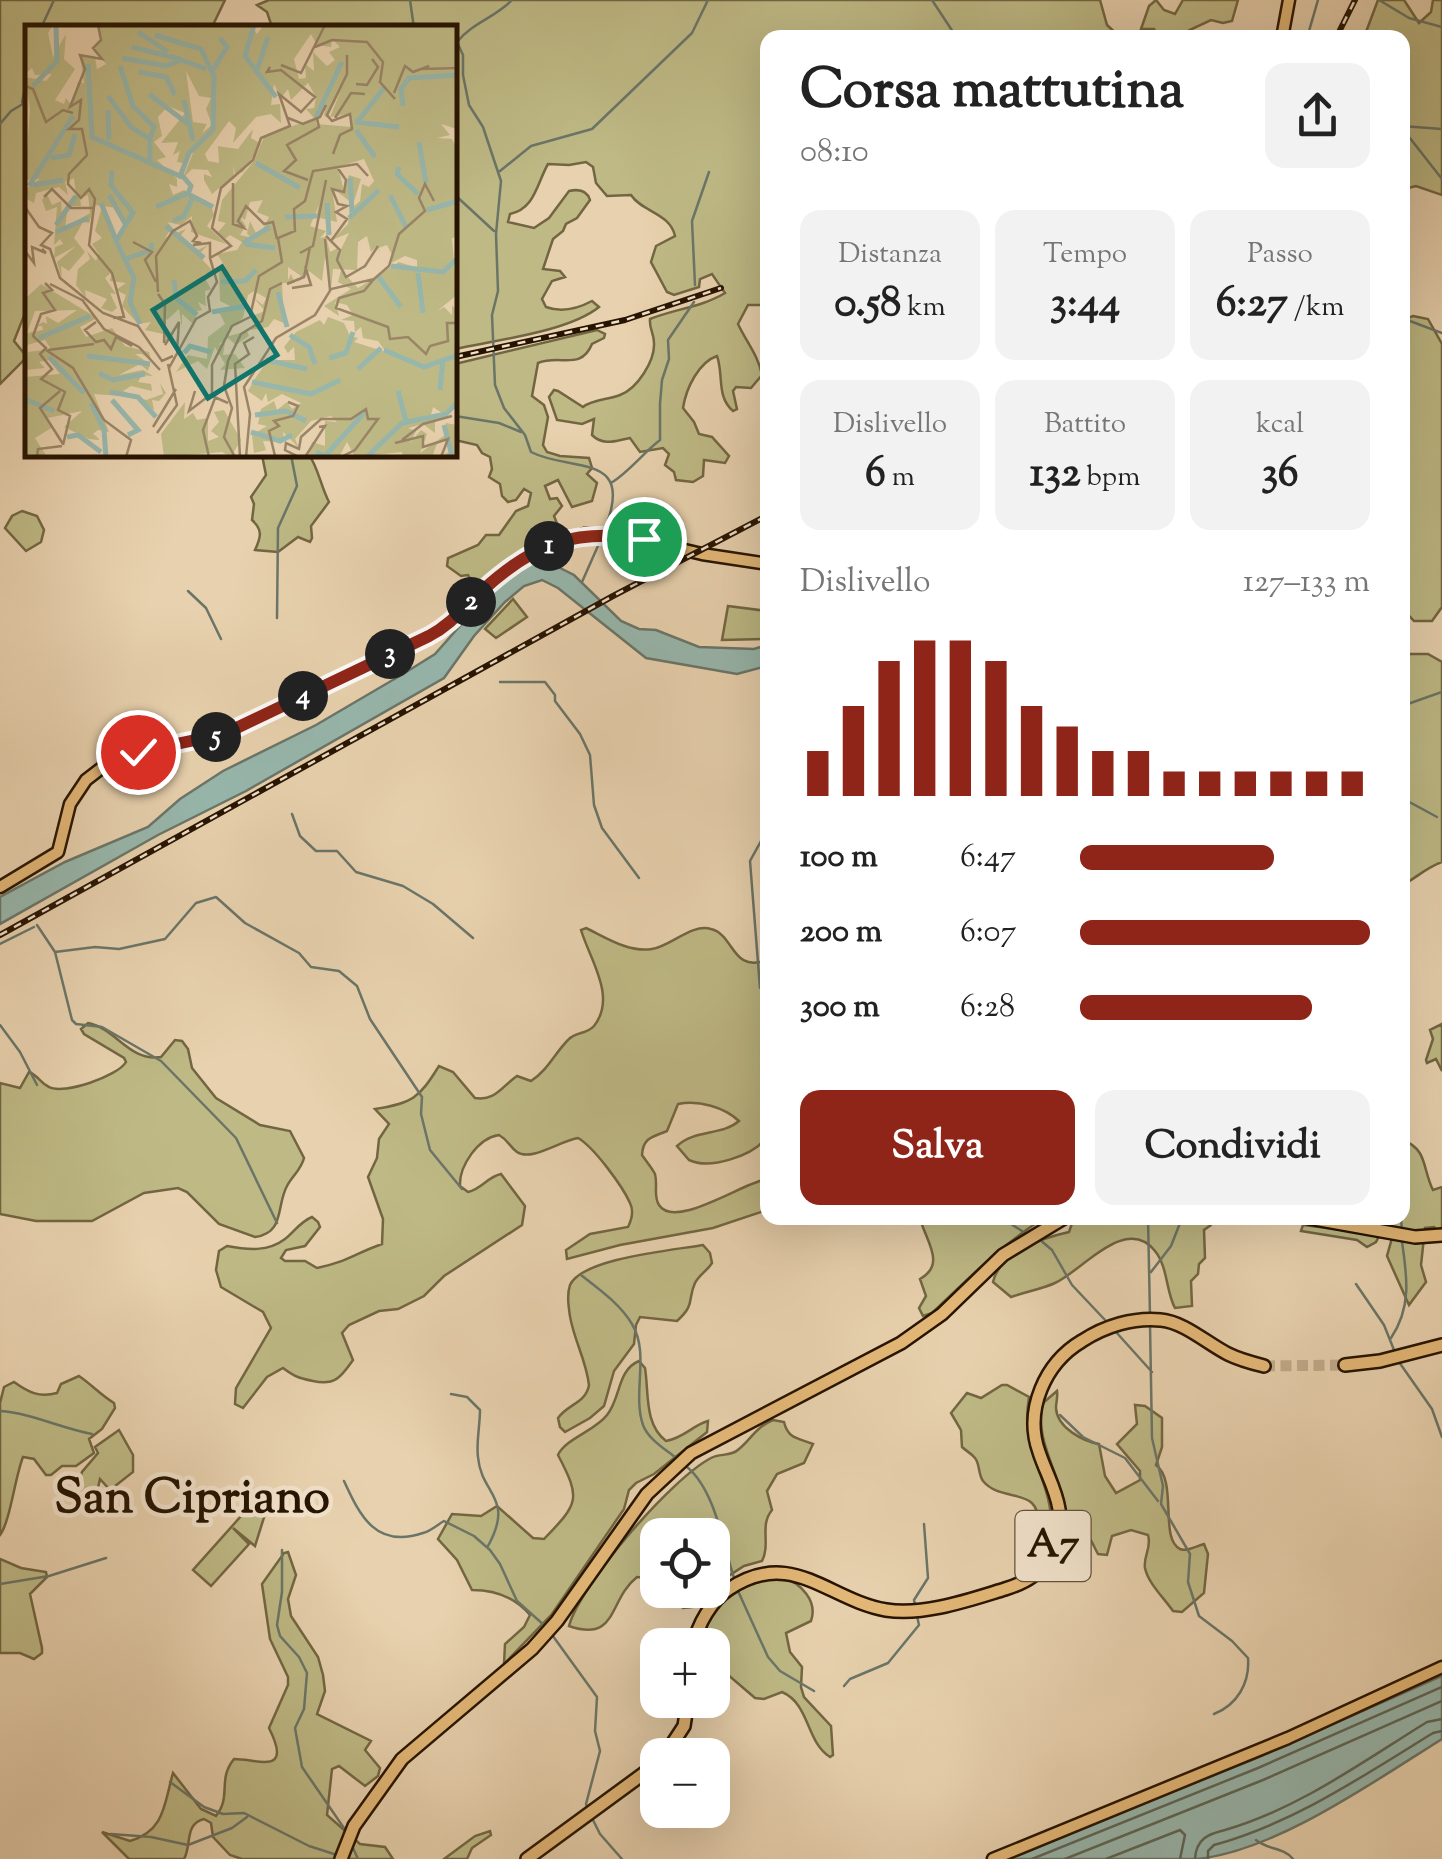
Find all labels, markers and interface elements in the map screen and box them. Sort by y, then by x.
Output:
inset map [25,25,458,458]
text: Corsa mattutina [800,53,1184,132]
button: share [1265,63,1370,168]
text: 08:10 [800,130,869,176]
text: Distanza [838,235,942,275]
text: Tempo [1043,235,1127,275]
text: Passo [1247,235,1313,275]
text: 0.58 [834,275,901,335]
text: 3:44 [1050,275,1120,335]
text: 6:27 [1216,275,1288,335]
text: km [901,288,946,328]
text: /km [1288,288,1344,328]
text: Dislivello [833,405,947,445]
text: Battito [1044,405,1126,445]
text: kcal [1256,405,1304,445]
text: 6 [865,445,886,505]
text: 132 [1030,445,1081,505]
text: 36 [1261,445,1299,505]
text: m [886,458,915,498]
text: bpm [1081,458,1140,498]
pin [602,497,687,582]
icon: arrive [617,512,672,567]
pin: 1 [524,521,574,571]
text: 1 [544,526,554,566]
text: Dislivello [800,560,930,606]
text: 127–133 m [1243,560,1370,606]
pin: 2 [446,577,496,627]
text: 2 [464,582,478,622]
pin: 3 [365,629,415,679]
text: 3 [384,634,396,674]
pin: 4 [278,671,328,721]
text: 4 [296,676,310,716]
pin [96,710,181,795]
pin: 5 [191,712,241,762]
text: 5 [211,717,221,757]
icon: check [111,725,166,780]
text: 100 m [800,835,878,881]
text: 6:47 [960,835,1016,881]
text: 200 m [800,910,882,956]
text: 6:07 [960,910,1017,956]
text: 300 m [800,985,880,1031]
text: 6:28 [960,985,1015,1031]
button: Salva [800,1090,1075,1205]
button: Condividi [1095,1090,1370,1205]
district label: San Cipriano [54,1466,330,1535]
road number: A7 [1016,1511,1090,1581]
map controls [640,1518,730,1828]
button: locate [640,1518,730,1608]
button: + [640,1628,730,1718]
button: − [640,1738,730,1828]

